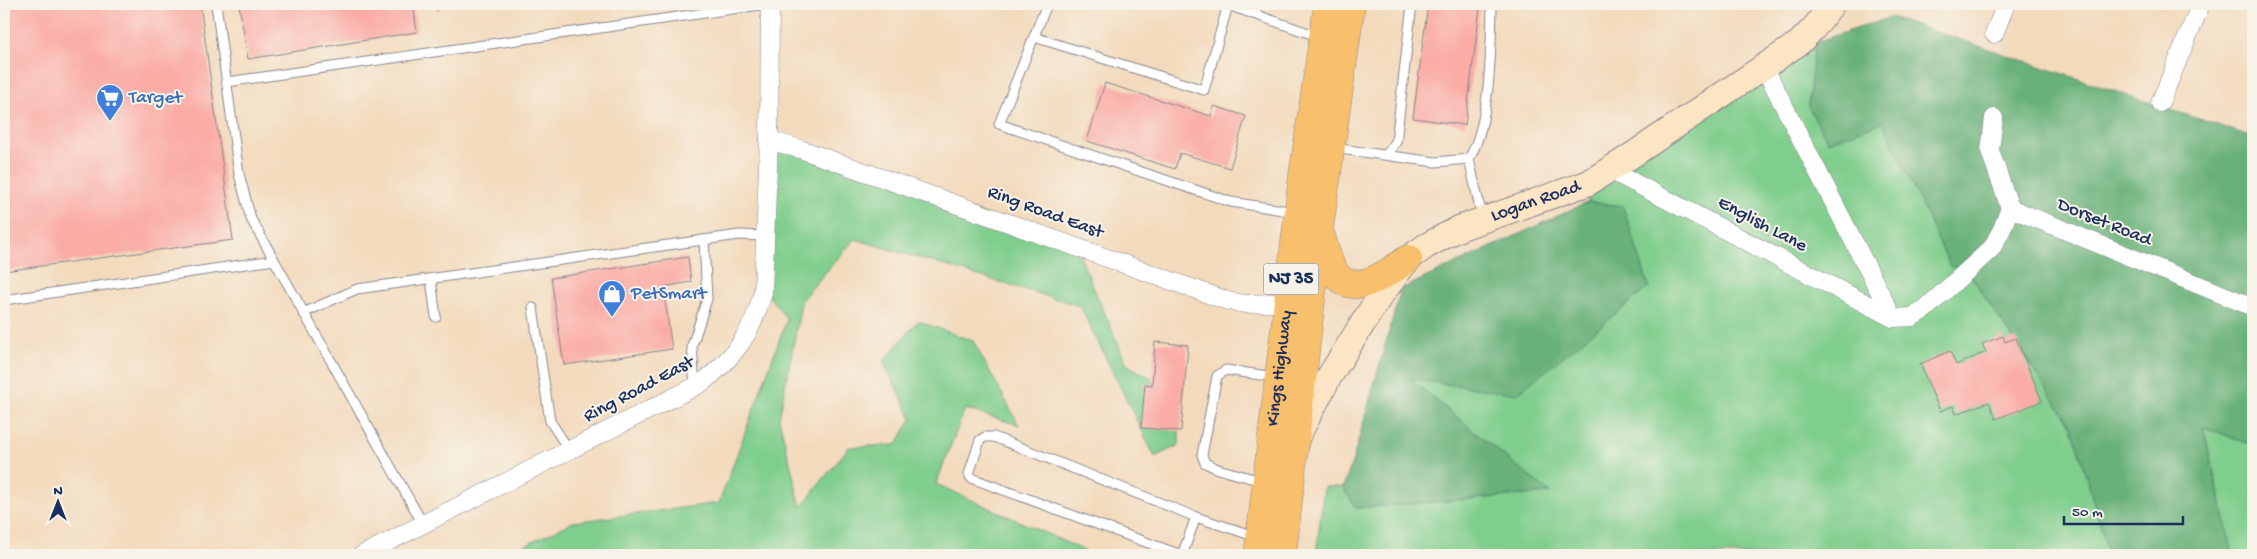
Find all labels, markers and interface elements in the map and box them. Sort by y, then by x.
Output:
supermarket icon: Target [95,83,125,122]
place label: Target [128,87,184,110]
street label: Logan Road [1488,174,1585,228]
street label: Ring Road East [984,181,1108,245]
street label: English Lane [1713,192,1811,258]
street label: Dorset Road [2052,193,2156,253]
road number: NJ 35 [1264,264,1318,294]
shop icon: PetSmart [597,279,627,318]
place label: PetSmart [630,283,709,306]
street label: Kings Highway [1262,308,1298,428]
street label: Ring Road East [580,350,700,429]
north arrow [32,476,82,526]
text: N [53,483,63,500]
scale bar [2064,494,2183,526]
text: 50 m [2072,504,2103,522]

